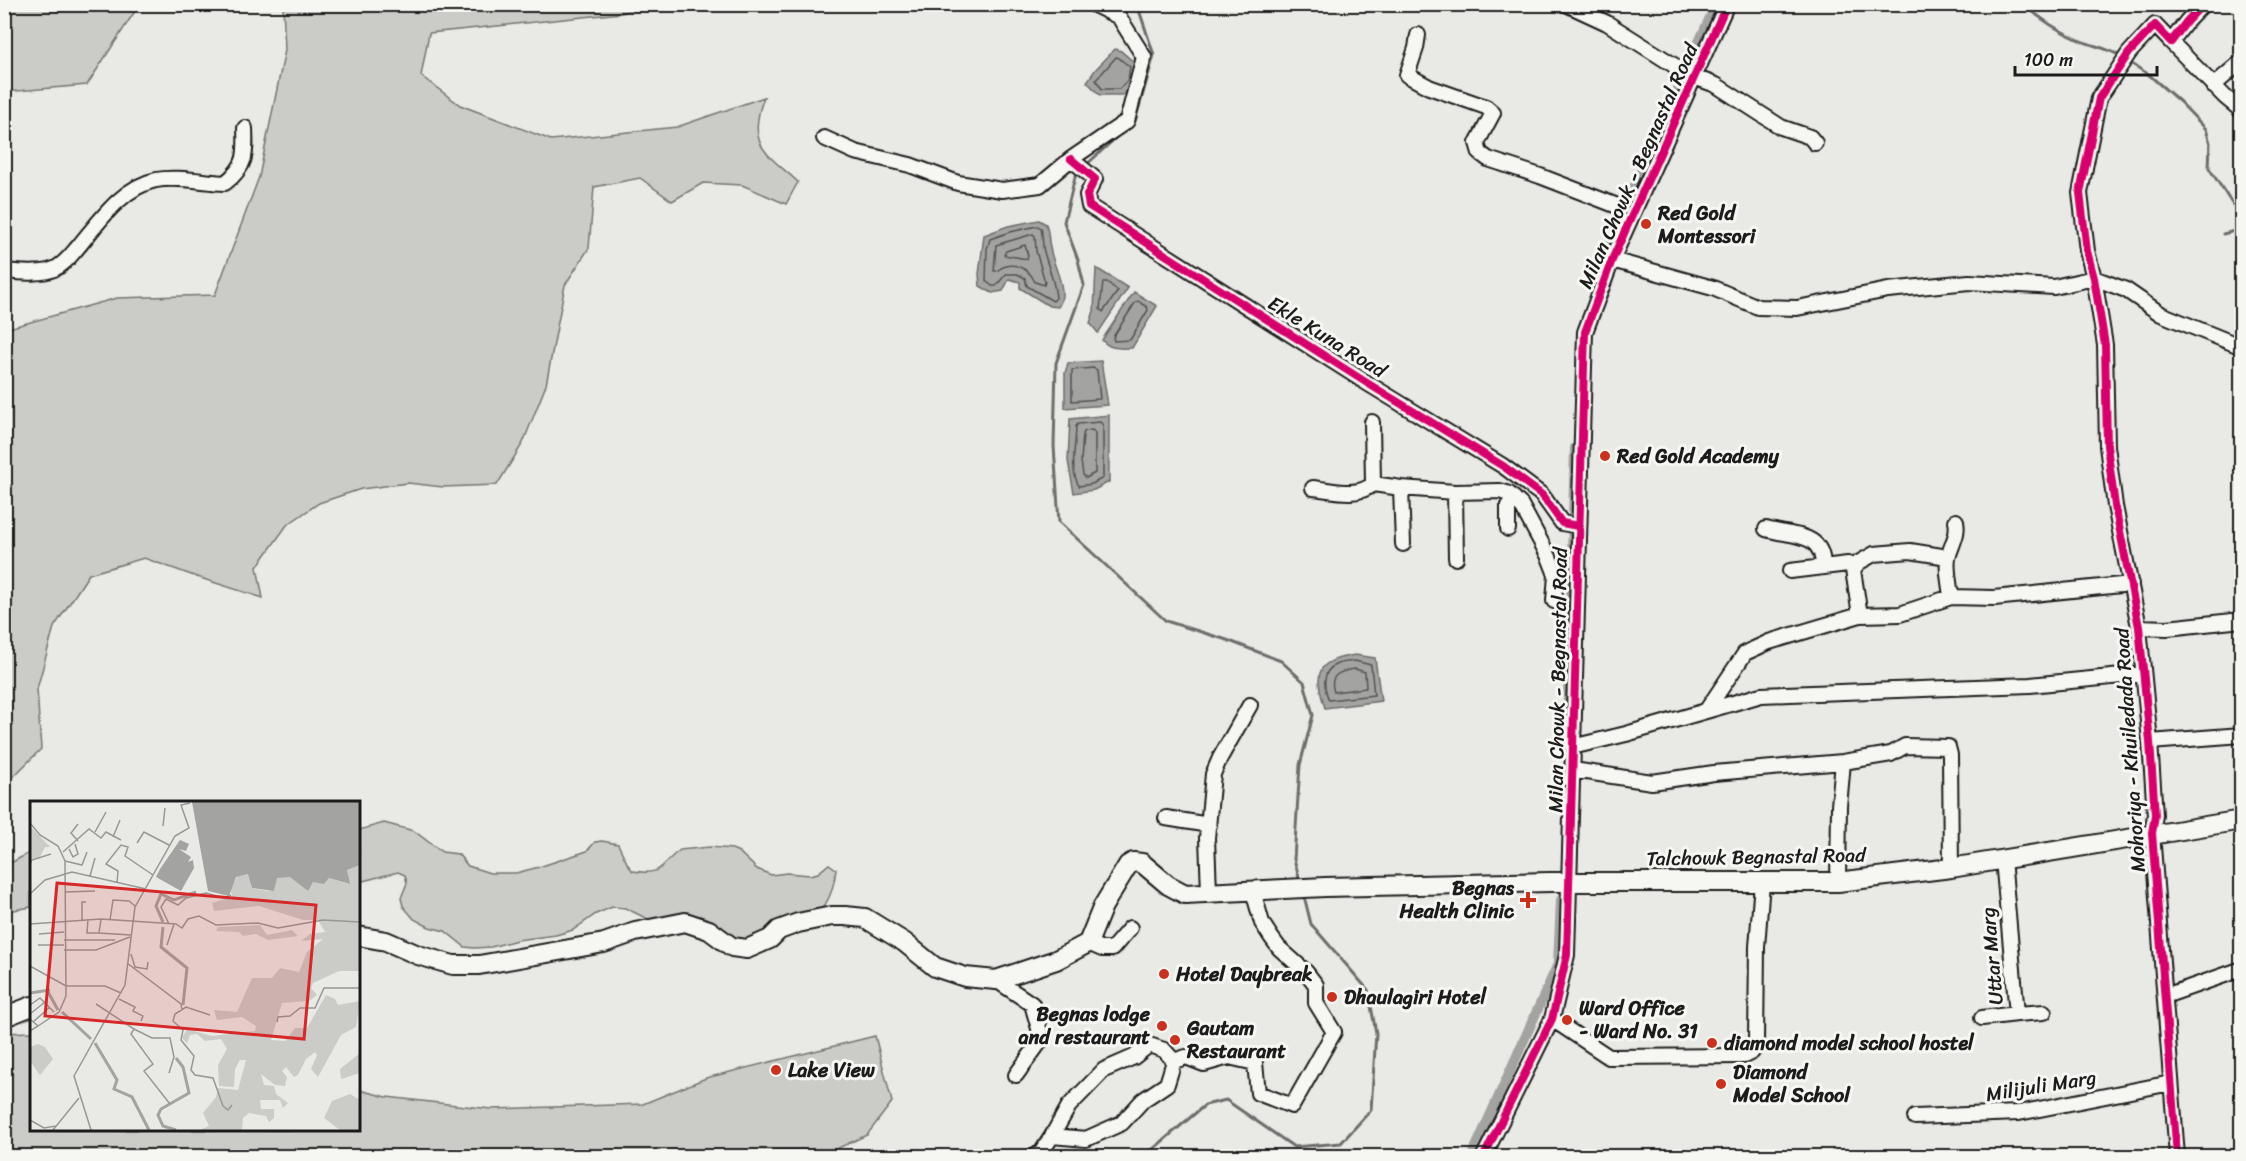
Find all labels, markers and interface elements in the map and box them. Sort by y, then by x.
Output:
street label: Milan Chowk - Begnastal Road [1568,36,1709,294]
scale bar [2015,39,2158,77]
text: 100 m [2024,44,2073,76]
place label: Red Gold Montessori [1657,196,1757,254]
marker: Red Gold Montessori [1639,217,1653,231]
street label: Ekle Kuna Road [1261,286,1395,388]
place label: Red Gold Academy [1616,439,1780,474]
marker: Red Gold Academy [1598,449,1612,463]
street label: Milan Chowk - Begnastal Road [1538,546,1578,813]
street label: Mohoriya - Khuiledada Road [2104,625,2156,873]
inset map [30,801,360,1131]
street label: Talchowk Begnastal Road [1646,838,1867,876]
place label: Begnas Health Clinic [1398,871,1515,929]
marker: Begnas Health Clinic [1519,891,1537,909]
street label: Uttar Marg [1970,906,2014,1006]
place label: Hotel Daybreak [1175,957,1313,992]
marker: Hotel Daybreak [1157,967,1171,981]
place label: Dhaulagiri Hotel [1344,980,1488,1015]
marker: Dhaulagiri Hotel [1325,990,1339,1004]
place label: Ward Office - Ward No. 31 [1579,991,1698,1049]
place label: Begnas lodge and restaurant [1018,997,1151,1055]
place label: Gautam Restaurant [1186,1011,1286,1069]
marker: Ward Office - Ward No. 31 [1560,1013,1574,1027]
marker: Begnas lodge and restaurant [1155,1019,1169,1033]
place label: diamond model school hostel [1724,1026,1975,1061]
marker: Gautam Restaurant [1168,1033,1182,1047]
marker: diamond model school hostel [1705,1036,1719,1050]
place label: Lake View [788,1053,875,1088]
place label: Diamond Model School [1732,1055,1851,1113]
street label: Milijuli Marg [1983,1060,2099,1112]
marker: Lake View [769,1063,783,1077]
marker: Diamond Model School [1714,1077,1728,1091]

